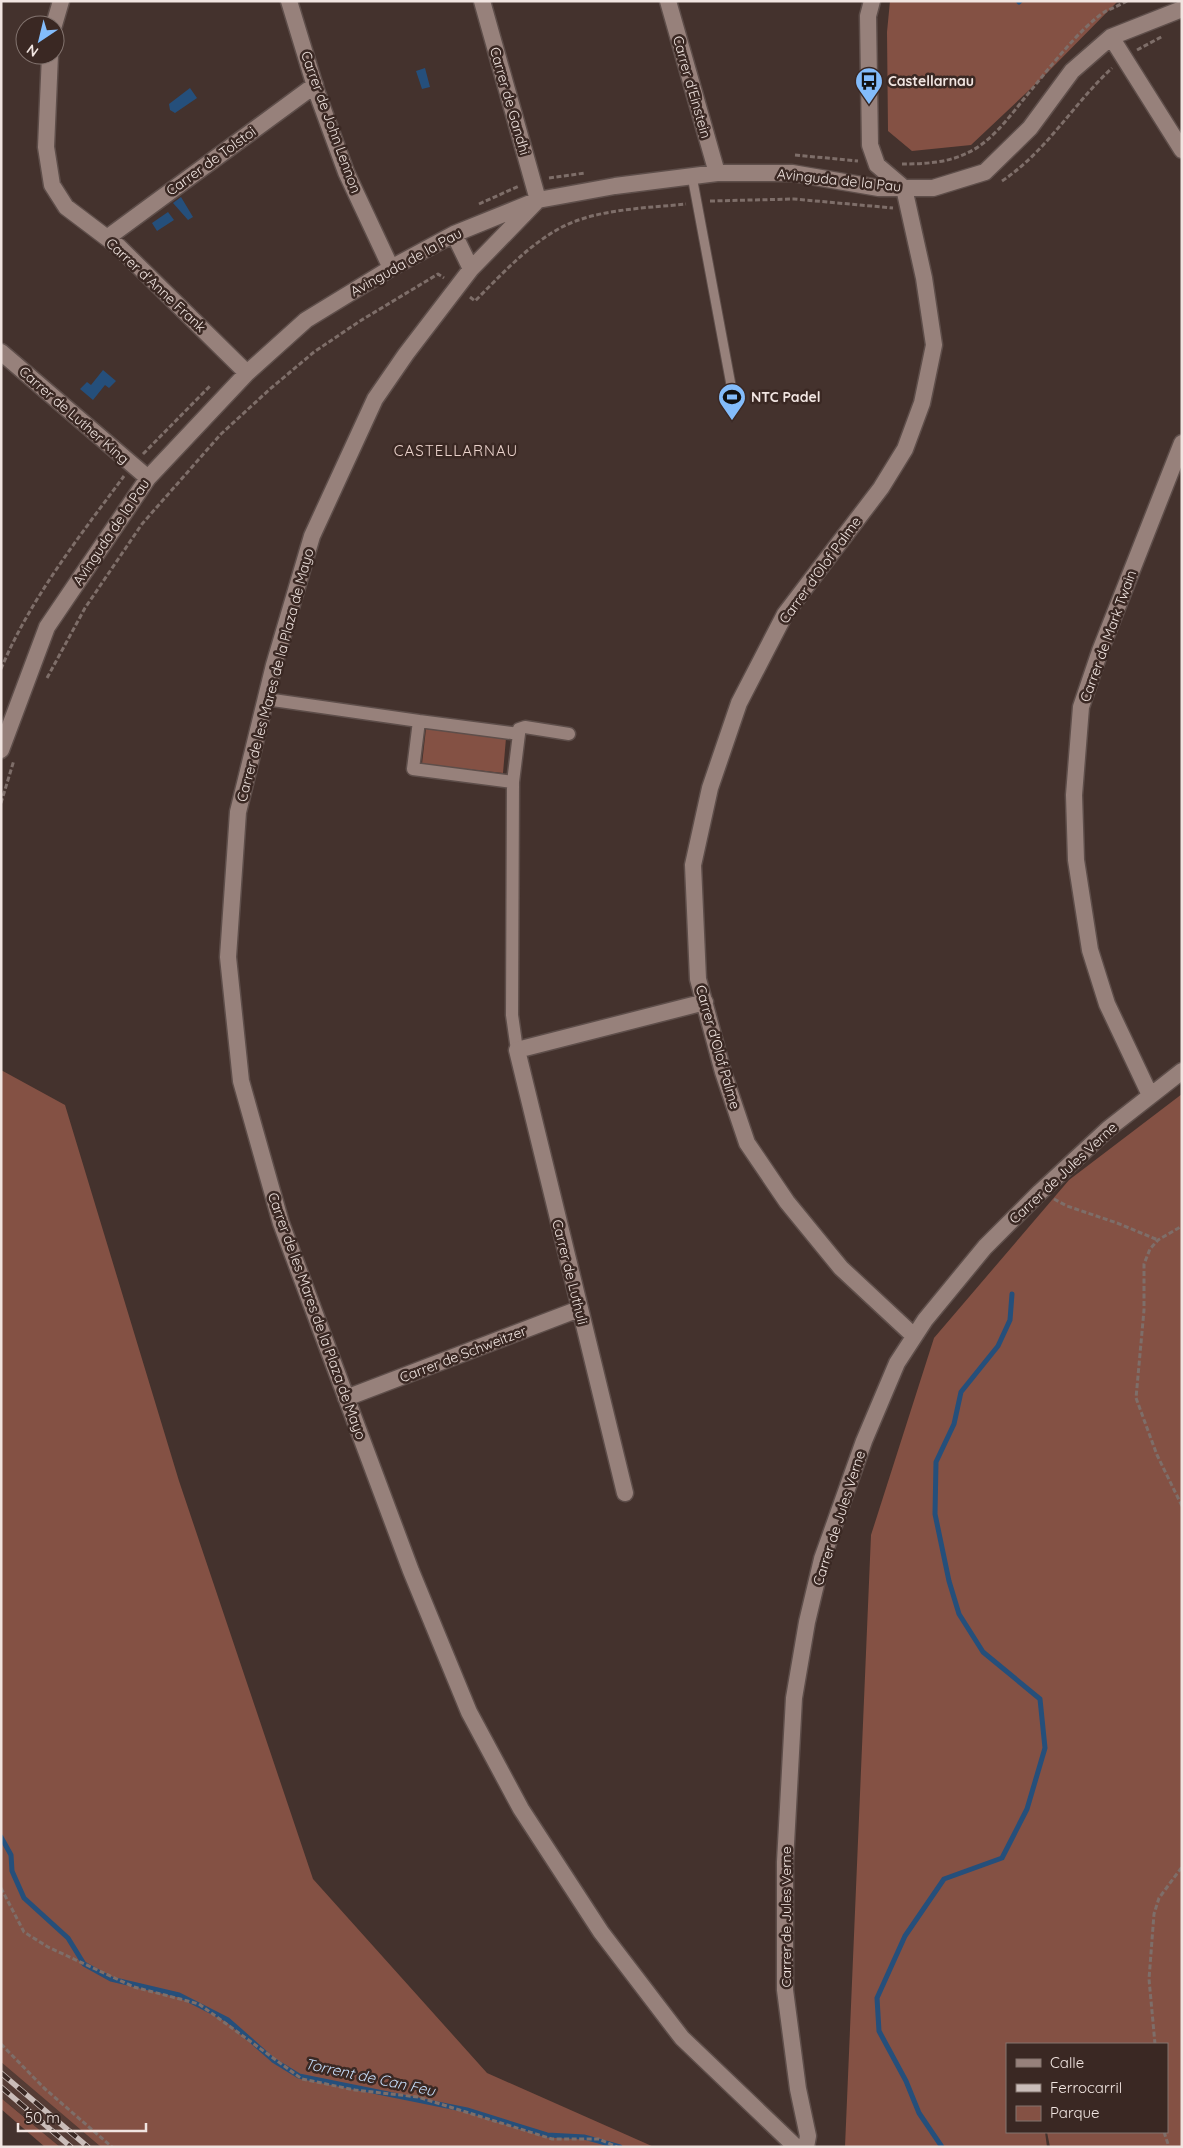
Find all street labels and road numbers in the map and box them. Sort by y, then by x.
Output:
street label: Carrer d'Einstein [669,34,715,140]
street label: Carrer de Gandhi [486,45,534,157]
street label: Carrer de John Lennon [297,49,365,195]
street label: Carrer de Tolstoi [163,122,259,200]
street label: Avinguda de la Pau [776,165,902,195]
street label: Avinguda de la Pau [347,224,465,300]
street label: Carrer d'Anne Frank [102,234,210,336]
street label: Carrer de Luther King [15,362,133,468]
street label: Avinguda de la Pau [69,475,153,589]
street label: Carrer d'Olof Palme [775,513,865,627]
street label: Carrer de les Mares de la Plaza de Mayo [232,546,318,804]
street label: Carrer de Mark Twain [1076,568,1140,704]
street label: Carrer d'Olof Palme [692,983,744,1111]
street label: Carrer de Jules Verne [1005,1118,1121,1228]
street label: Carrer de les Mares de la Plaza de Mayo [264,1190,370,1442]
street label: Carrer de Luthuli [548,1218,592,1326]
street label: Carrer de Schweitzer [397,1321,530,1387]
street label: Carrer de Jules Verne [809,1448,869,1588]
street label: Carrer de Jules Verne [777,1846,795,1988]

